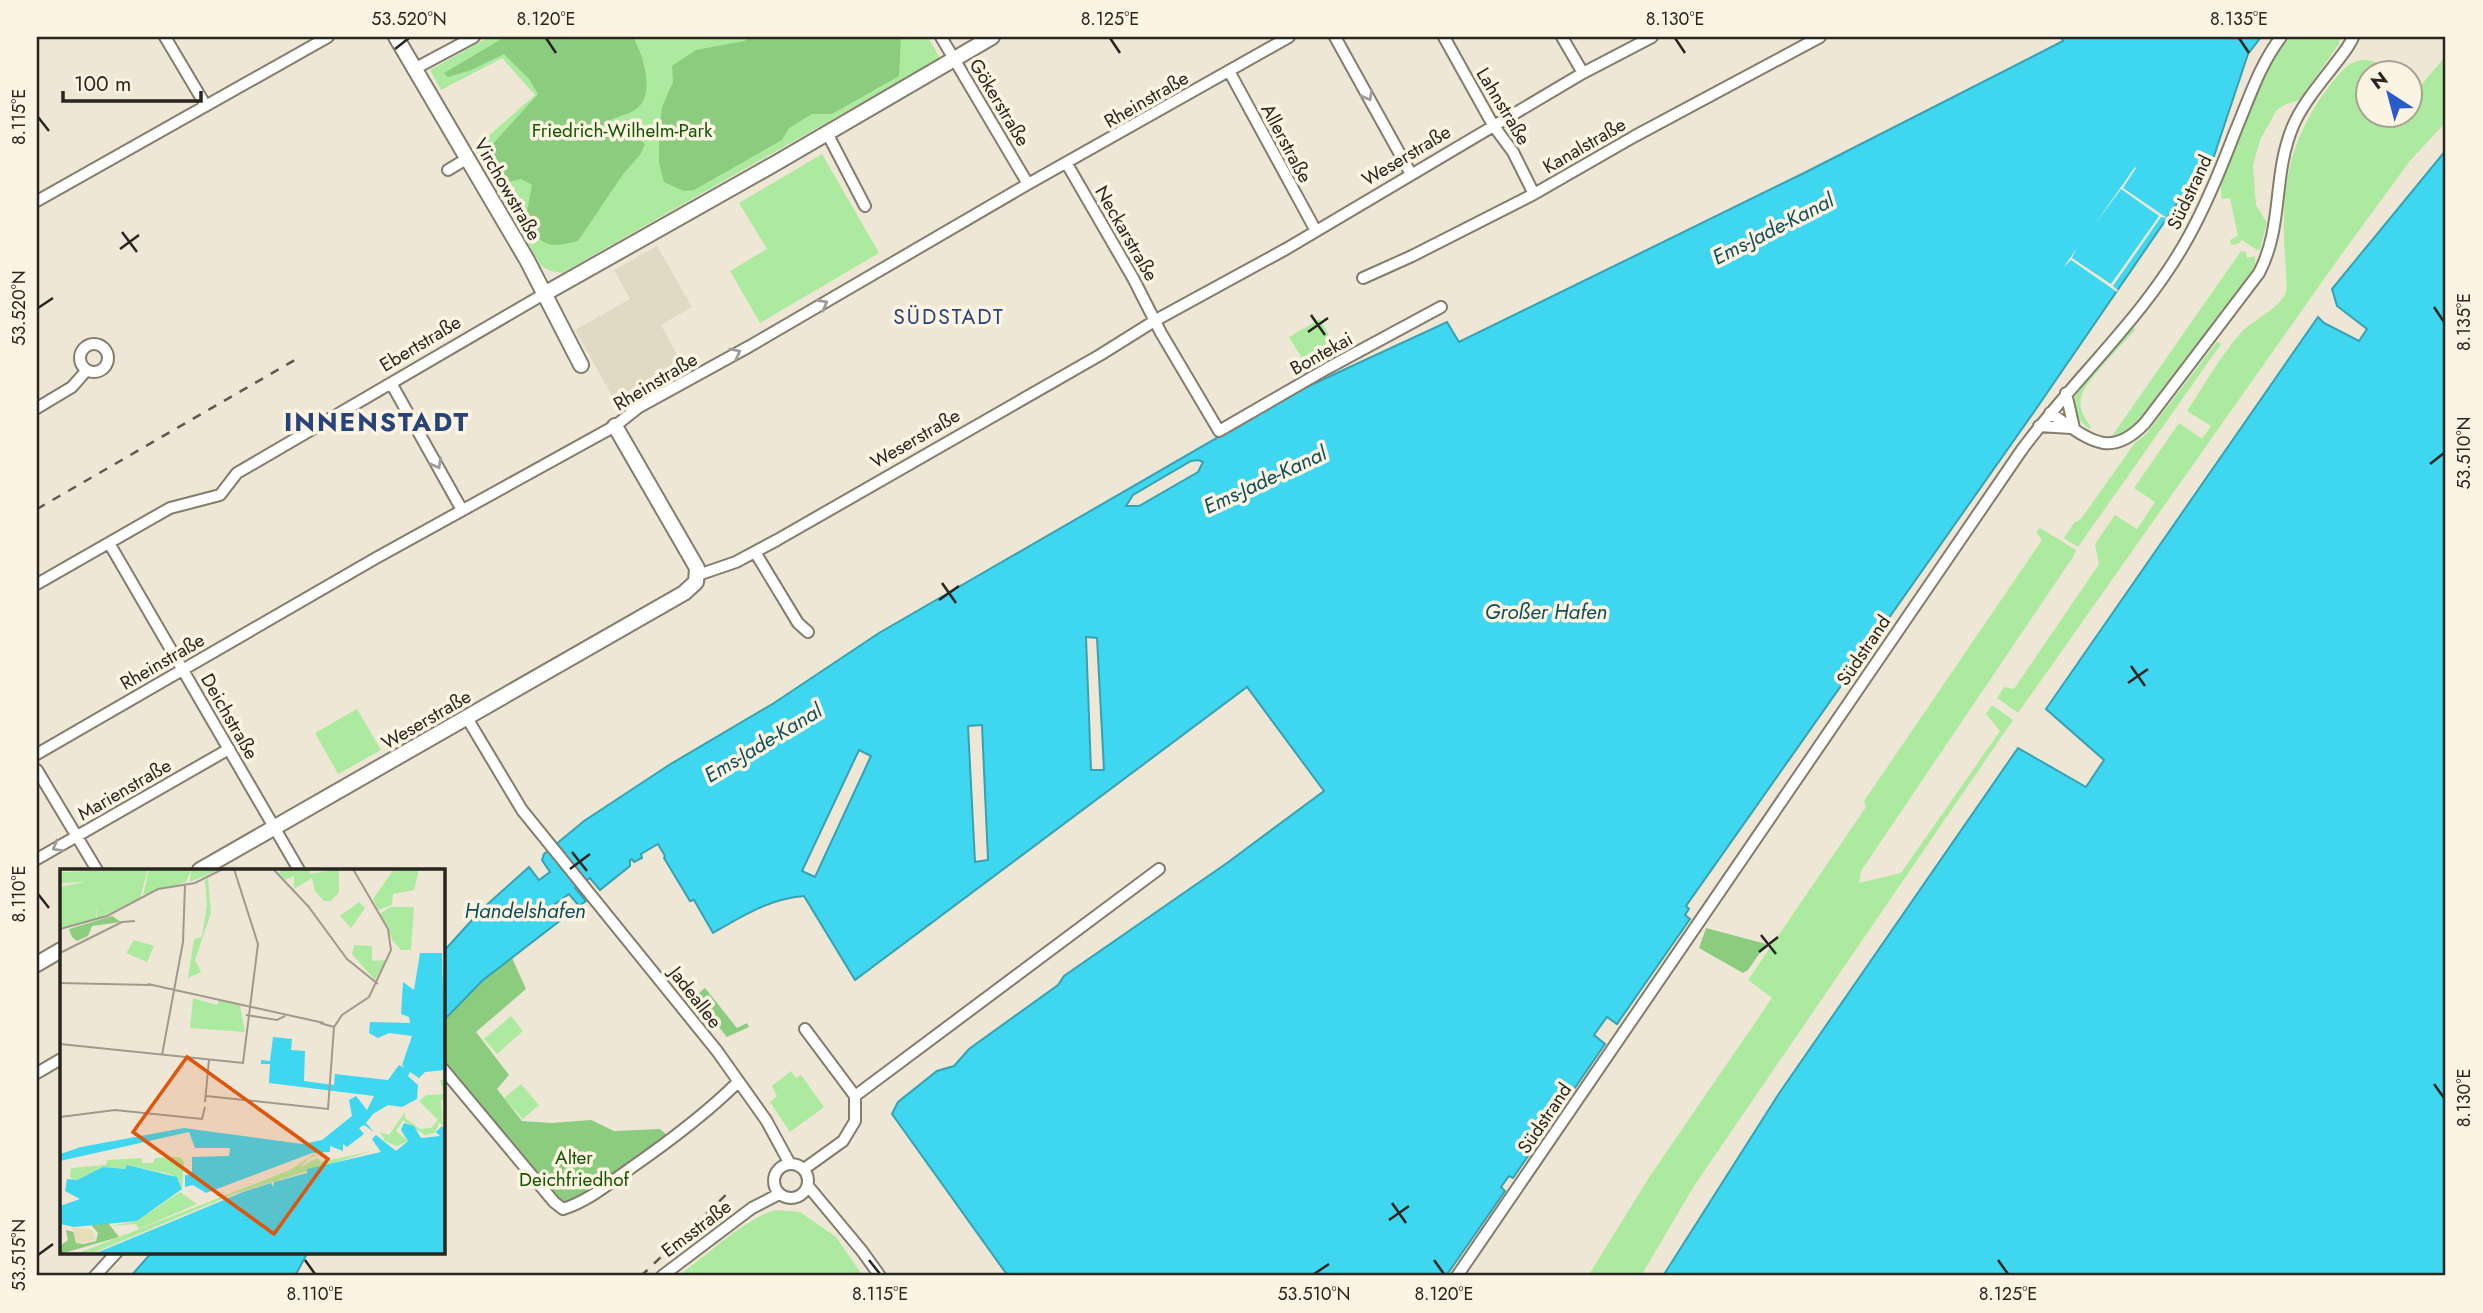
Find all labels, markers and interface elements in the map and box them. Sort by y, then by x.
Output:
text: 53.520°N [371,6,447,32]
text: 8.120°E [516,6,576,32]
text: 8.125°E [1081,6,1139,32]
text: 8.130°E [1646,6,1704,32]
text: 8.135°E [2210,6,2268,32]
street label: Gökerstraße [963,53,1036,151]
scale bar [63,60,201,104]
north arrow [2354,60,2424,130]
street label: Lahnstraße [1470,62,1537,150]
street label: Rheinstraße [1099,64,1194,135]
text: N [2365,65,2393,96]
text: 100 m [74,69,131,99]
text: 8.115°E [6,89,32,145]
one-way arrow [1360,89,1373,102]
street label: Allerstraße [1254,99,1319,188]
street label: Kanalstraße [1538,111,1631,180]
park label: Friedrich-Wilhelm-Park [532,117,713,144]
street label: Weserstraße [1357,118,1456,193]
street label: Virchowstraße [467,133,548,246]
street label: Südstrand [2160,150,2219,234]
street label: Neckarstraße [1088,181,1165,286]
water label: Ems-Jade-Kanal [1707,185,1840,272]
text: 53.520°N [6,270,32,346]
text: 8.135°E [2451,293,2477,351]
one-way arrow [815,299,828,312]
district label: SÜDSTADT [893,302,1005,332]
street label: Ebertstraße [374,308,466,378]
street label: Bontekai [1285,325,1357,382]
street label: Rheinstraße [608,346,703,417]
one-way arrow [729,348,742,362]
street label: Weserstraße [865,402,965,475]
district label: INNENSTADT [284,403,470,441]
text: 53.510°N [2451,416,2477,490]
water label: Ems-Jade-Kanal [1199,438,1333,522]
one-way arrow [429,457,442,469]
water label: Großer Hafen [1485,597,1607,627]
street label: Südstrand [1830,610,1897,691]
street label: Rheinstraße [115,626,210,697]
street label: Deichstraße [194,668,265,764]
street label: Weserstraße [376,683,476,756]
water label: Ems-Jade-Kanal [698,695,829,790]
street label: Marienstraße [72,752,176,827]
one-way arrow [51,839,64,852]
text: 8.110°E [6,866,32,922]
inset map [60,869,444,1254]
water label: Handelshafen [464,896,586,926]
street label: Jadeallee [661,958,728,1034]
text: 8.130°E [2451,1069,2477,1127]
street label: Südstrand [1511,1078,1578,1159]
park label: Alter Deichfriedhof [519,1144,630,1193]
street label: Emsstraße [656,1193,737,1264]
text: 53.515°N [6,1219,32,1291]
text: 8.110°E [287,1281,343,1307]
text: 8.115°E [852,1281,908,1307]
text: 53.510°N [1277,1281,1351,1307]
text: 8.120°E [1414,1281,1474,1307]
text: 8.125°E [1979,1281,2037,1307]

